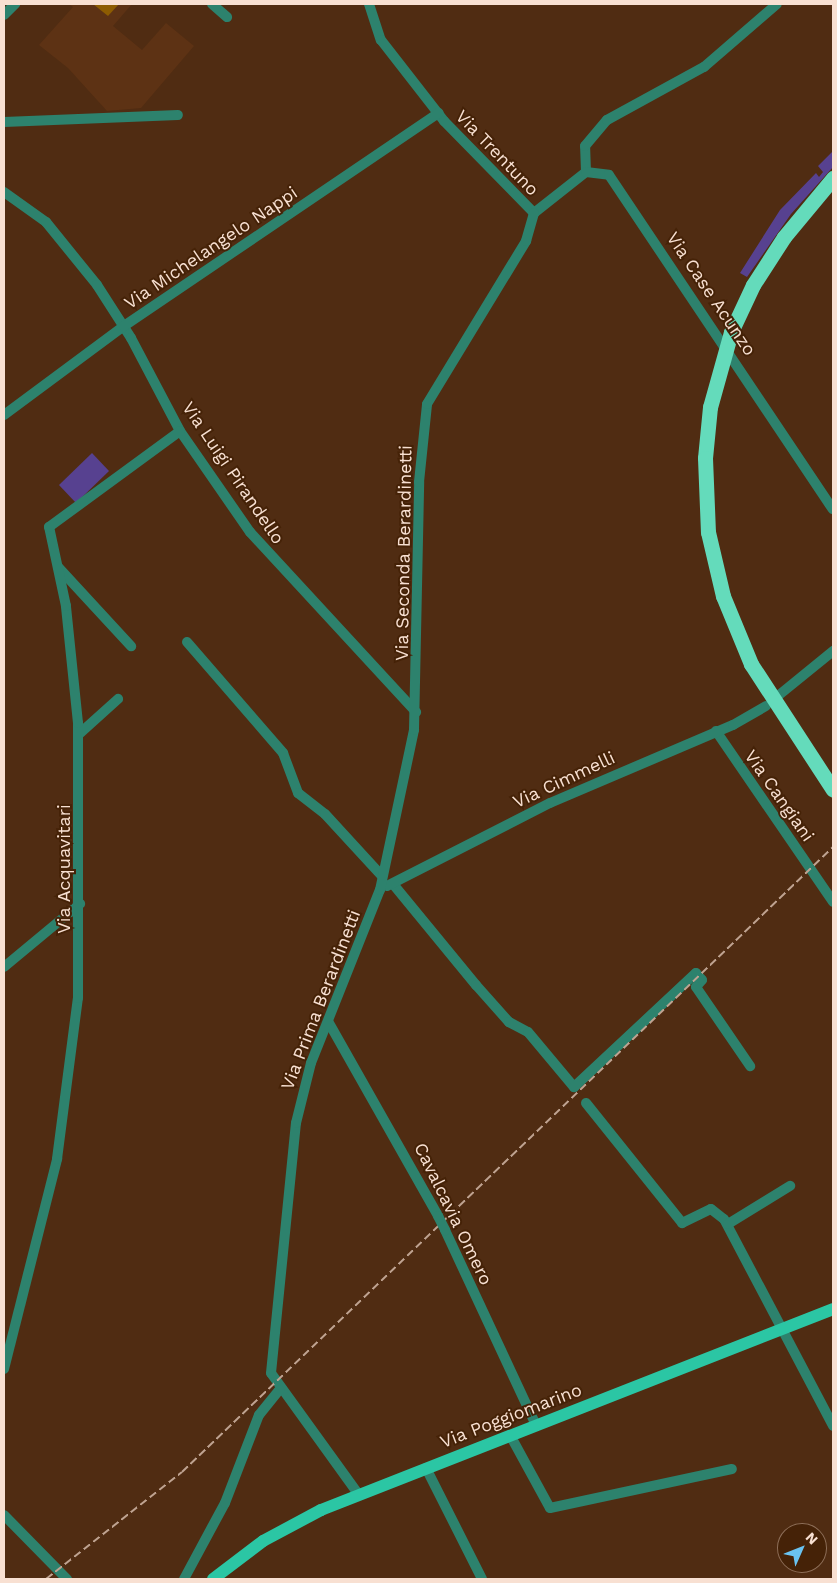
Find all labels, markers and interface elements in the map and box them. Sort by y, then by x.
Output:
street label: Via Trentuno [451,105,543,201]
street label: Via Michelangelo Nappi [120,182,302,314]
street label: Via Case Acunzo [661,228,761,360]
street label: Via Luigi Pirandello [177,398,289,548]
street label: Via Seconda Berardinetti [391,444,417,662]
street label: Via Cangiani [739,746,819,846]
street label: Via Cimmelli [509,747,619,813]
street label: Via Acquavitari [53,804,75,934]
street label: Via Prima Berardinetti [277,907,365,1093]
street label: Cavalcavia Omero [409,1139,497,1289]
street label: Via Poggiomarino [437,1379,585,1453]
north arrow [777,1523,827,1573]
text: N [803,1529,821,1548]

